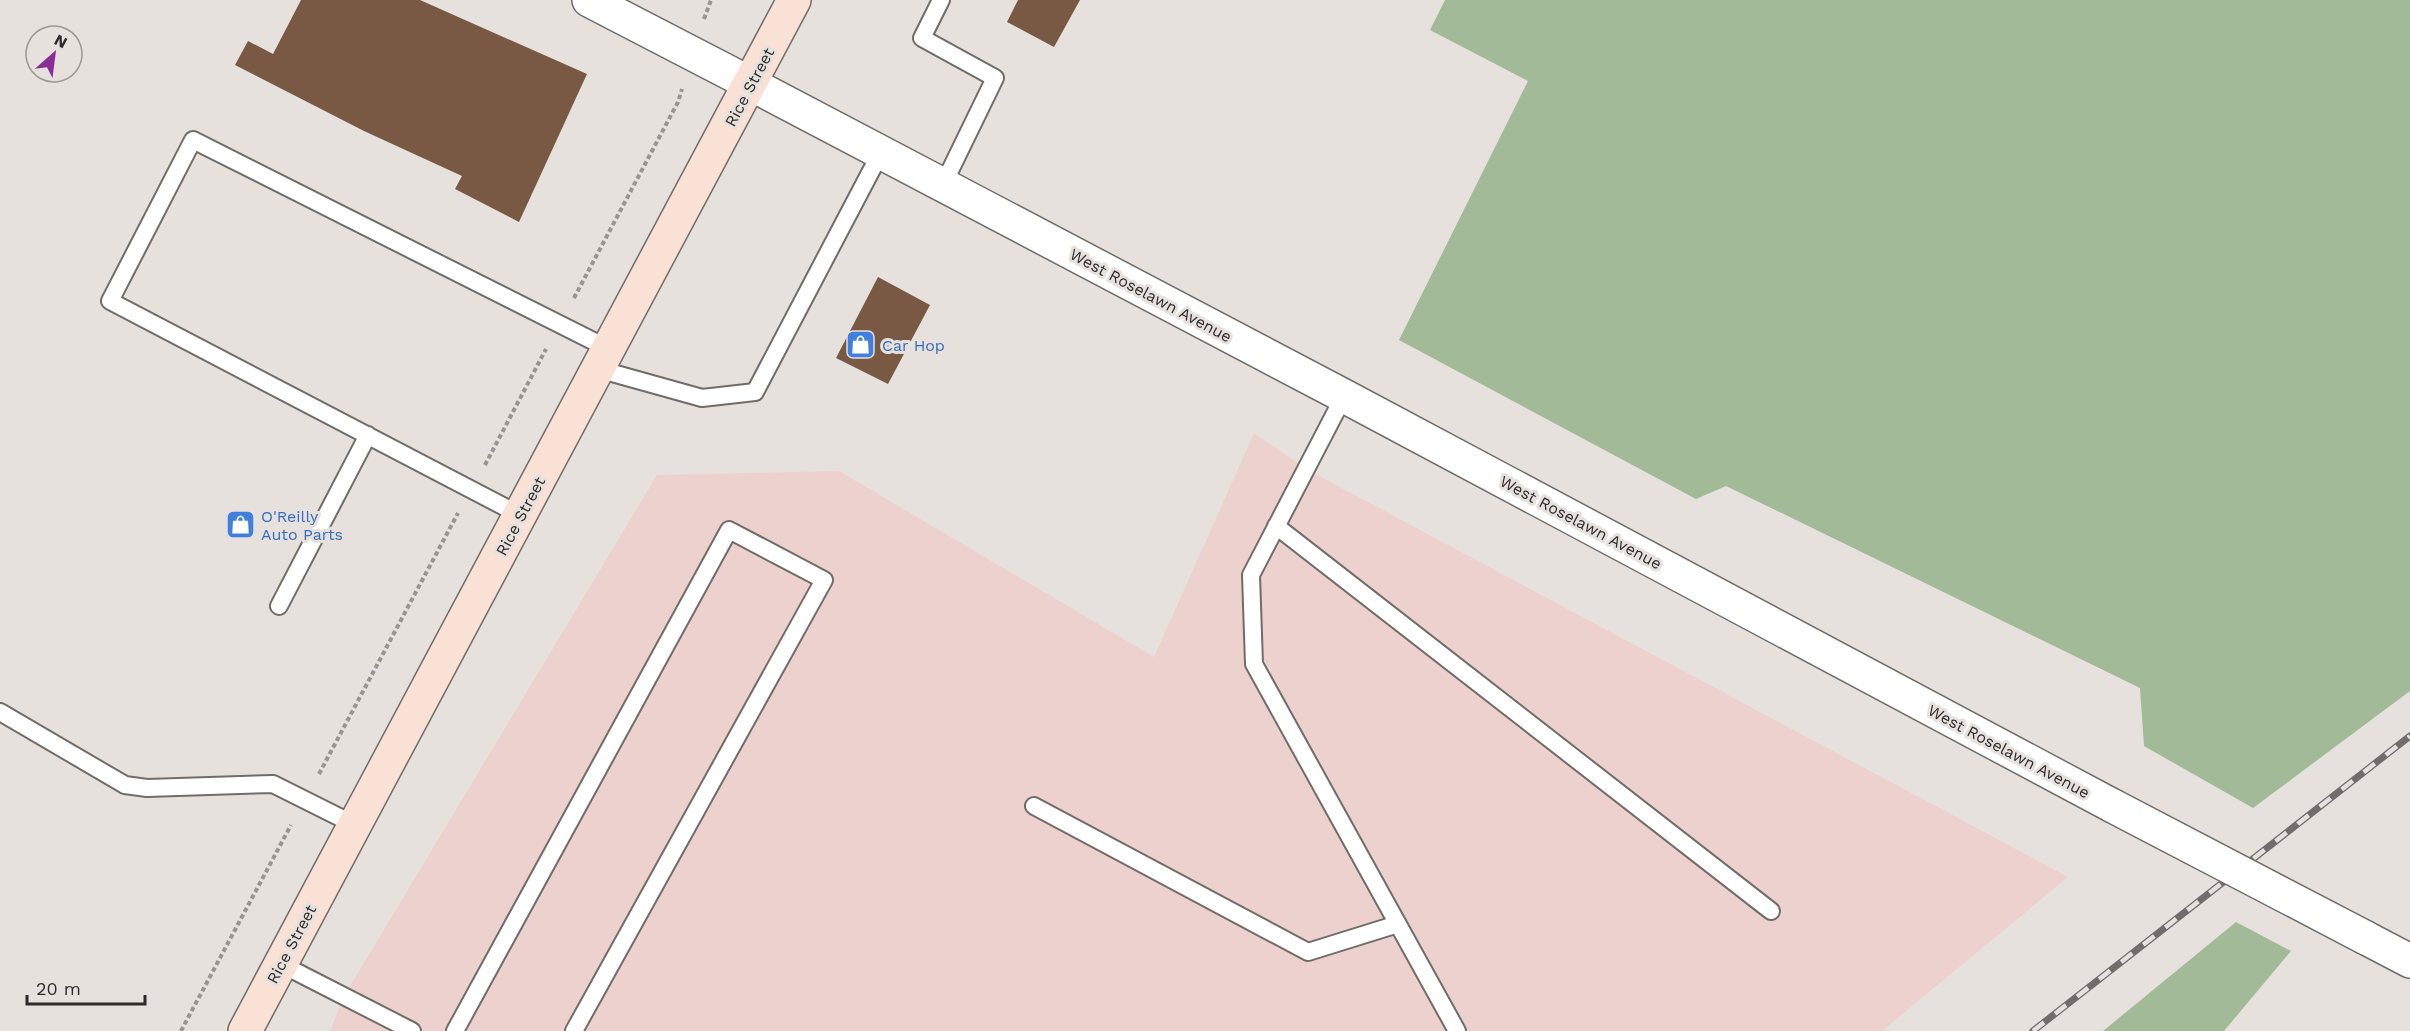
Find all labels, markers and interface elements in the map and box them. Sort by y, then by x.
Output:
north arrow [24,24,84,84]
text: N [51,30,71,52]
street label: Rice Street [721,44,778,130]
street label: West Roselawn Avenue [1067,245,1235,346]
shop icon: Car Hop [845,329,877,361]
place label: Car Hop [882,336,945,355]
street label: West Roselawn Avenue [1497,472,1665,573]
street label: Rice Street [492,473,549,559]
place label: O'Reilly Auto Parts [261,507,343,544]
shop icon: O'Reilly Auto Parts [224,509,256,541]
street label: West Roselawn Avenue [1925,701,2093,802]
street label: Rice Street [263,901,320,987]
scale bar [27,968,146,1006]
text: 20 m [36,978,81,999]

